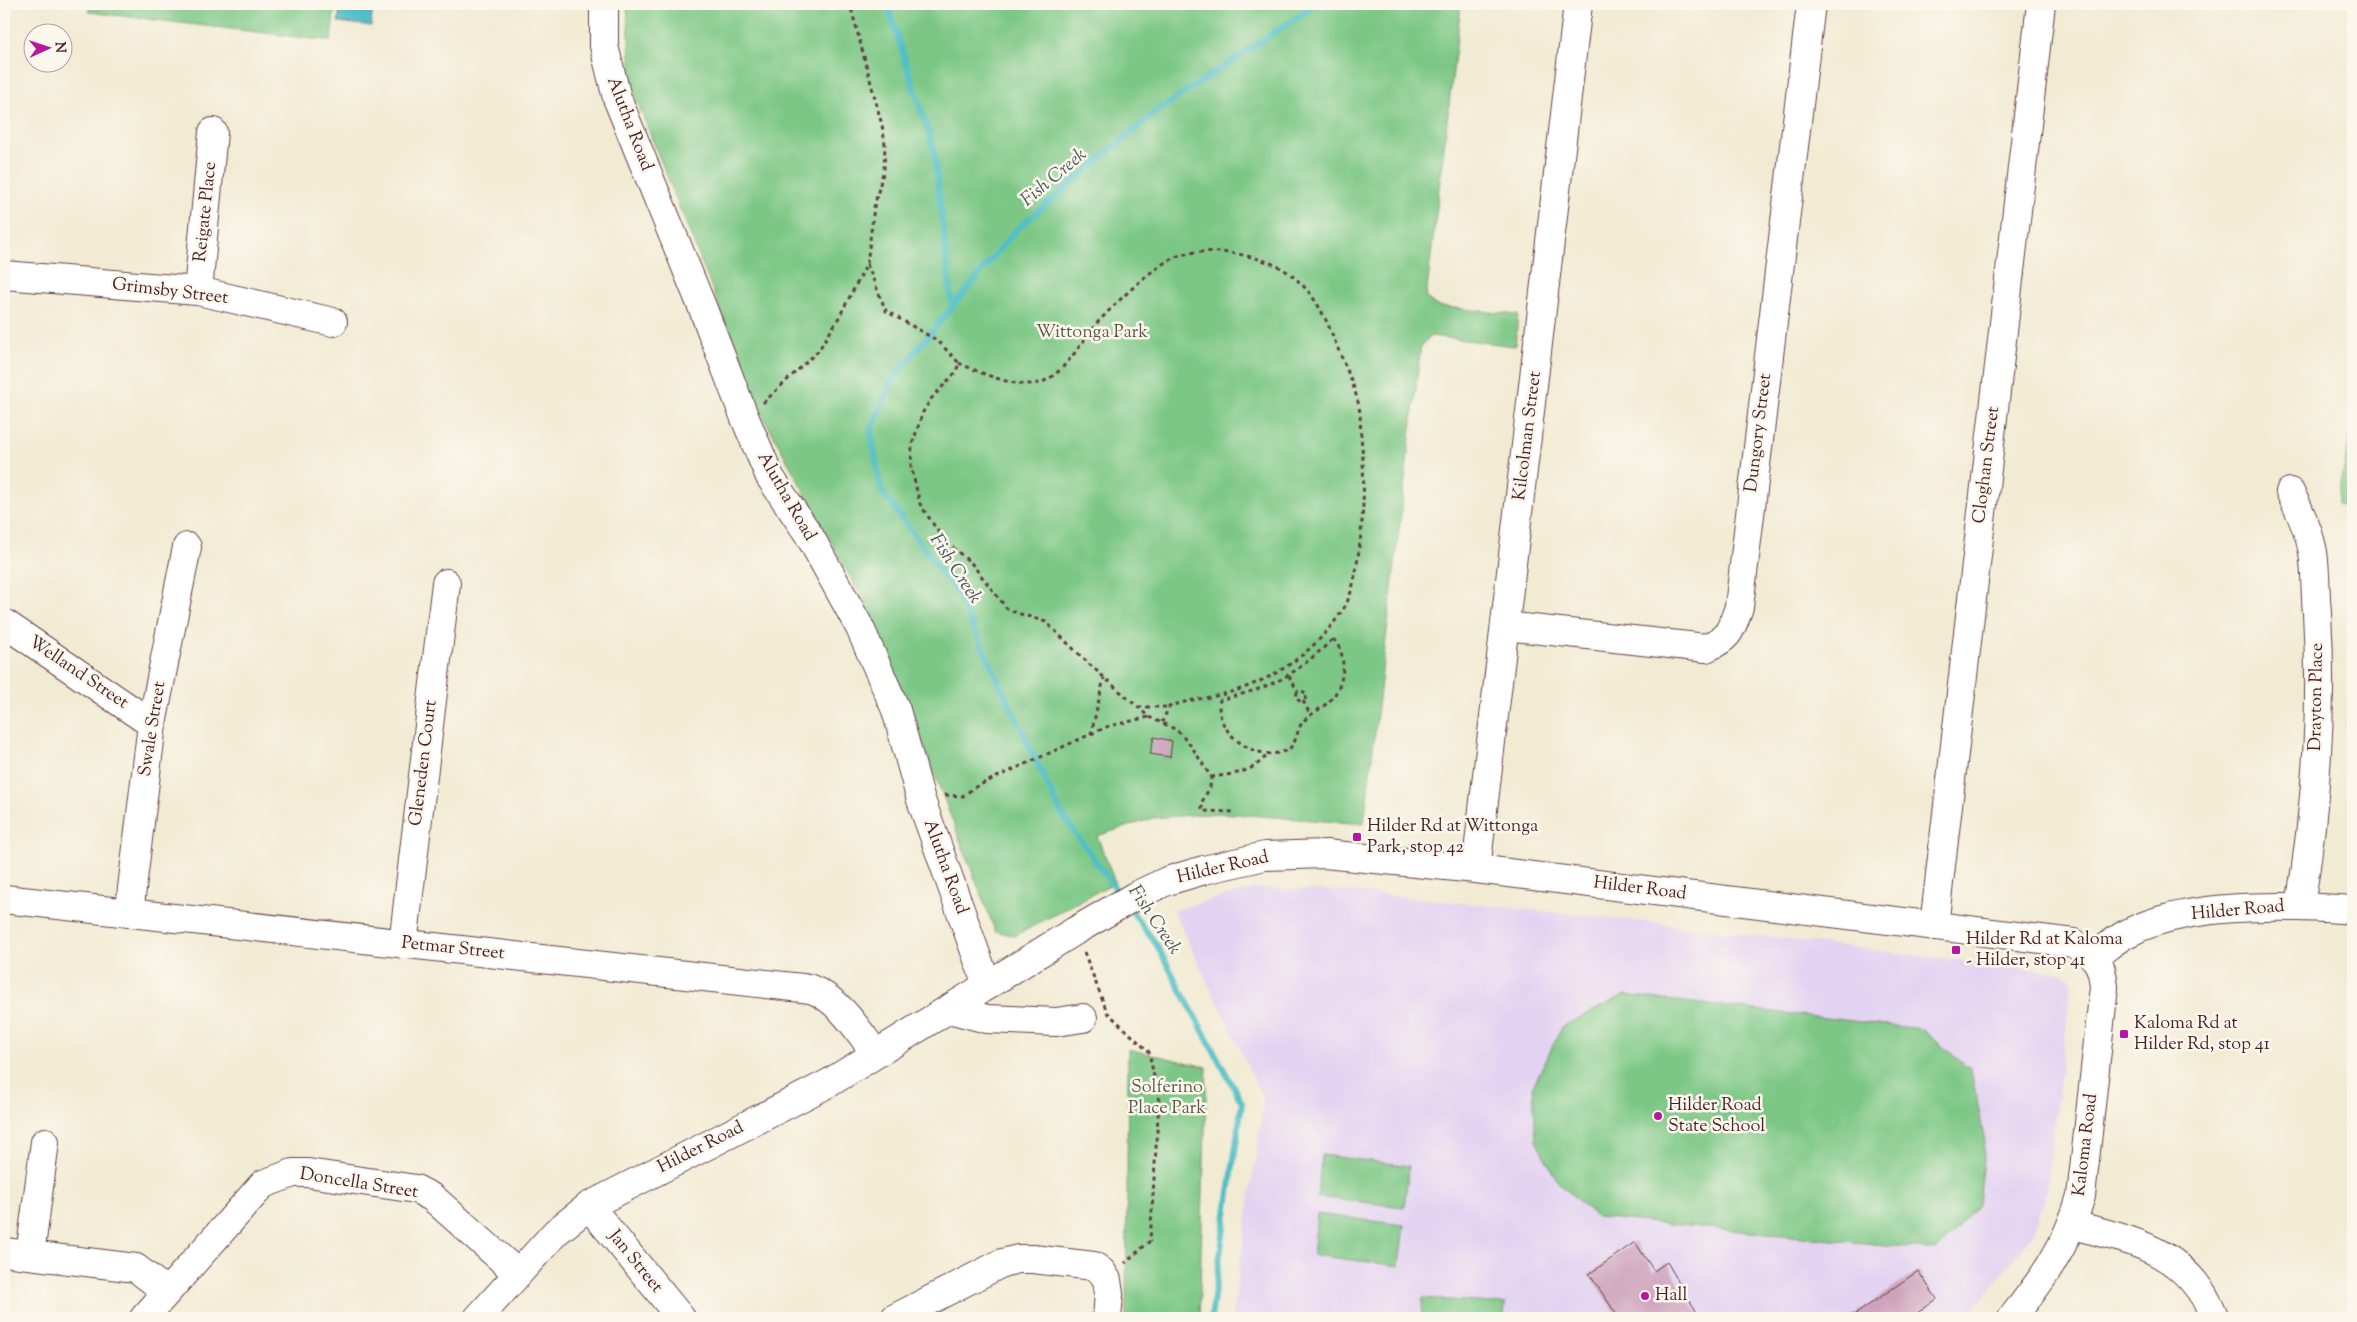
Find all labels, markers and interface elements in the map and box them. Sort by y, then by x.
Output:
north arrow [22,22,72,72]
text: N [49,41,69,54]
street label: Alutha Road [599,73,659,175]
water label: Fish Creek [1015,142,1093,214]
street label: Reigate Place [188,160,224,264]
street label: Grimsby Street [110,272,230,312]
park label: Wittonga Park [1036,320,1148,346]
street label: Kilcolman Street [1507,370,1549,502]
street label: Dungory Street [1739,372,1779,494]
street label: Cloghan Street [1967,405,2007,525]
street label: Alutha Road [750,448,822,546]
water label: Fish Creek [922,529,988,610]
street label: Welland Street [23,630,133,716]
street label: Drayton Place [2303,643,2331,751]
street label: Swale Street [133,680,173,778]
street label: Gleneden Court [403,698,445,828]
place label: Hilder Rd at Wittonga Park, stop 42 [1367,814,1538,861]
street label: Alutha Road [916,816,974,918]
marker: Hilder Rd at Wittonga Park, stop 42 [1351,831,1363,843]
street label: Hilder Road [1174,845,1272,891]
street label: Hilder Road [1592,870,1688,908]
water label: Fish Creek [1121,880,1187,961]
street label: Hilder Road [2190,894,2286,928]
place label: Hilder Rd at Kaloma - Hilder, stop 41 [1966,927,2123,974]
street label: Petmar Street [400,931,506,967]
marker: Hilder Rd at Kaloma - Hilder, stop 41 [1950,944,1962,956]
place label: Kaloma Rd at Hilder Rd, stop 41 [2134,1011,2270,1058]
marker: Kaloma Rd at Hilder Rd, stop 41 [2118,1028,2130,1040]
park label: Solferino Place Park [1128,1075,1206,1122]
street label: Kaloma Road [2067,1092,2105,1198]
place label: Hilder Road State School [1668,1093,1765,1140]
marker: Hilder Road State School [1652,1110,1664,1122]
street label: Hilder Road [653,1115,749,1181]
street label: Doncella Street [298,1162,420,1206]
street label: Jan Street [601,1224,669,1299]
place label: Hall [1655,1283,1688,1309]
marker: Hall [1639,1290,1651,1302]

